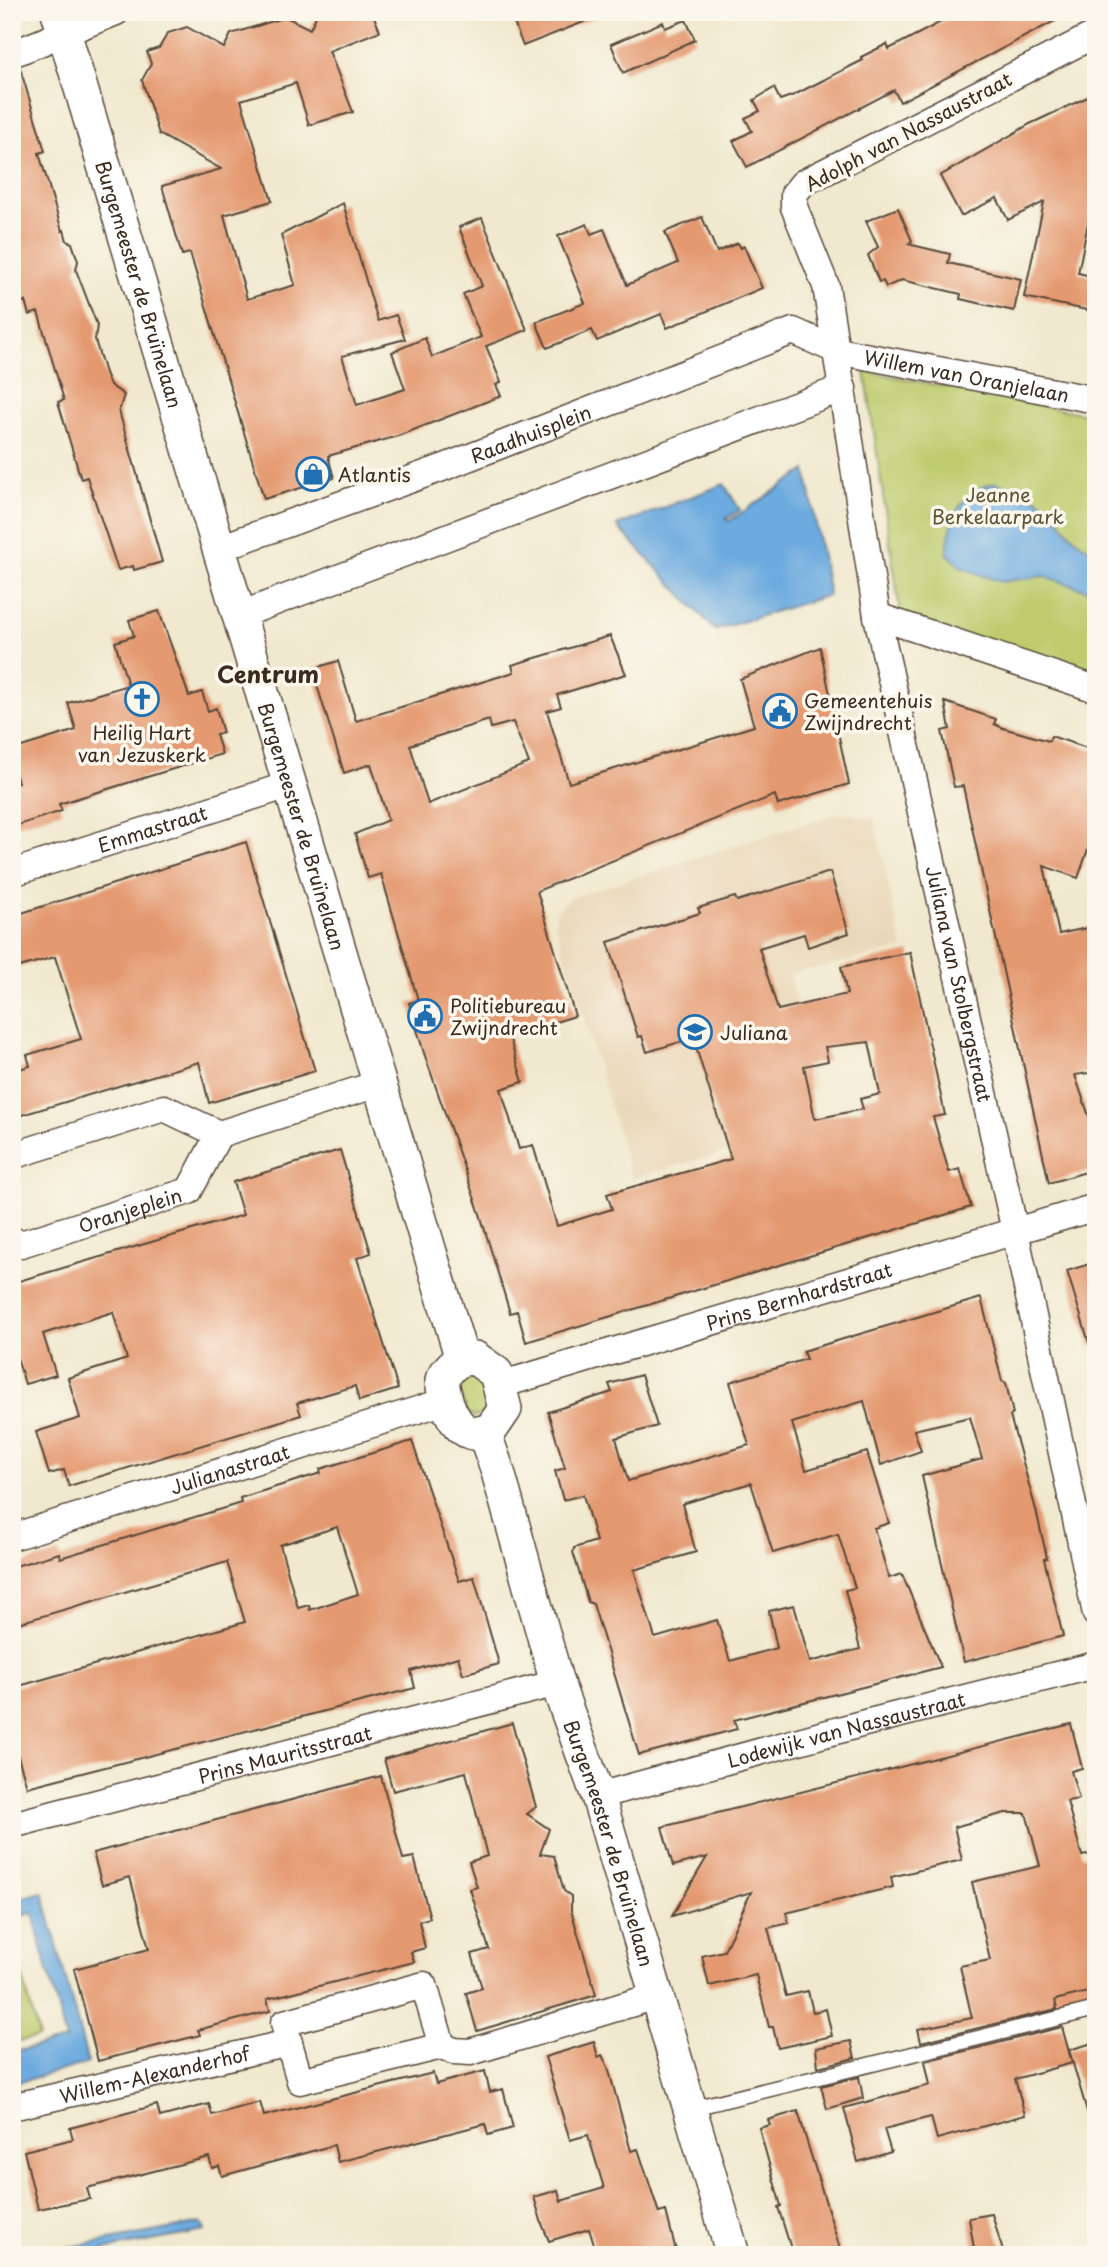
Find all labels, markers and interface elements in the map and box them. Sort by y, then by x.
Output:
street label: Adolph van Nassaustraat [800,64,1017,197]
street label: Burgemeester de Bruïnelaan [89,157,190,411]
street label: Willem van Oranjelaan [862,342,1072,409]
street label: Raadhuisplein [466,397,595,470]
shop icon: Atlantis [294,455,332,493]
place label: Atlantis [338,460,411,488]
park label: Jeanne Berkelaarpark [932,480,1065,530]
district label: Centrum [217,656,319,691]
church icon: Heilig Hart van Jezuskerk [123,680,161,718]
place label: Gemeentehuis Zwijndrecht [804,686,932,736]
public building icon: Gemeentehuis Zwijndrecht [761,692,799,730]
street label: Burgemeester de Bruïnelaan [252,699,353,953]
place label: Heilig Hart van Jezuskerk [78,718,207,768]
street label: Emmastraat [94,798,211,859]
street label: Juliana van Stolbergstraat [919,863,1000,1105]
place label: Politiebureau Zwijndrecht [450,991,566,1041]
public building icon: Politiebureau Zwijndrecht [406,997,444,1035]
school or university icon: Juliana [676,1013,714,1051]
place label: Juliana [720,1018,788,1046]
street label: Oranjeplein [75,1180,185,1239]
street label: Prins Bernhardstraat [703,1255,895,1337]
street label: Julianastraat [166,1437,293,1501]
street label: Lodewijk van Nassaustraat [724,1684,968,1774]
street label: Burgemeester de Bruïnelaan [557,1716,661,1970]
street label: Prins Mauritsstraat [195,1718,375,1790]
street label: Willem-Alexanderhof [57,2038,254,2109]

